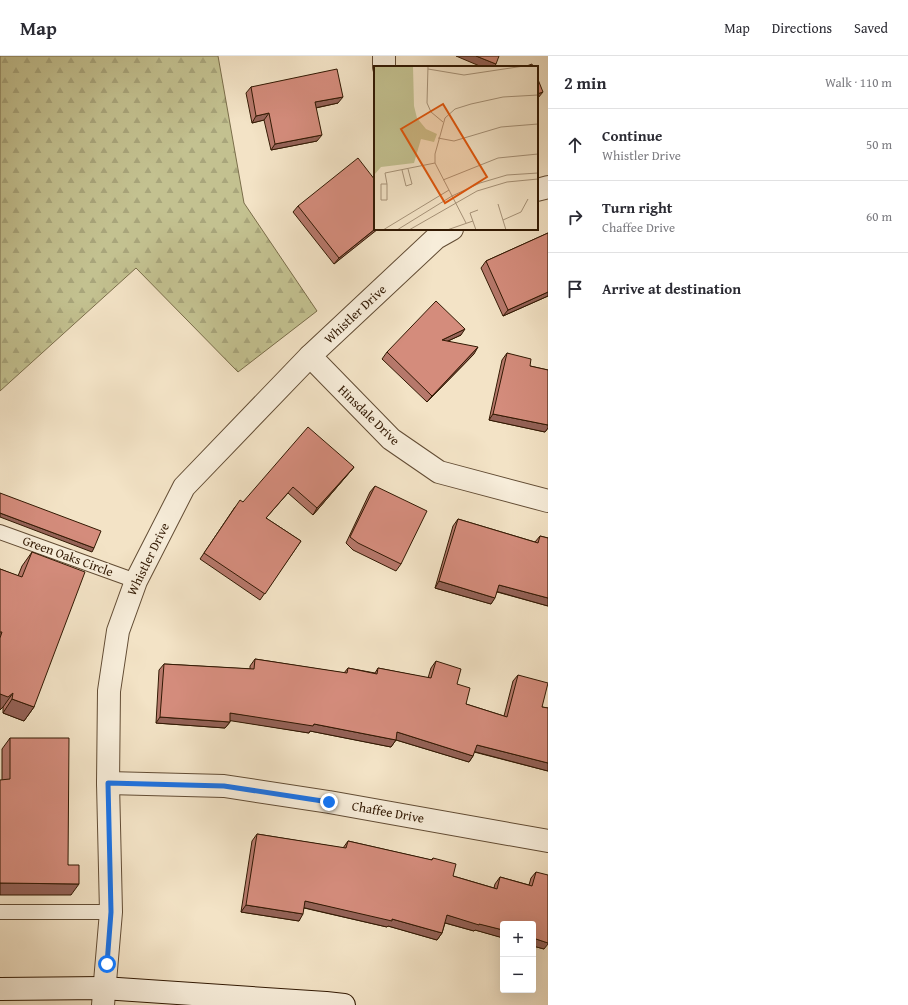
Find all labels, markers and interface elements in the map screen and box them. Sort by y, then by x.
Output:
text: Map [20,14,57,42]
text: Map [724,18,750,38]
text: Directions [772,18,832,38]
text: Saved [854,18,888,38]
inset map [374,66,538,230]
text: 2 min [564,70,606,95]
text: Walk · 110 m [825,73,892,92]
text: Continue [602,125,663,146]
icon: ahead [564,134,586,156]
text: 50 m [866,135,892,154]
text: Whistler Drive [602,146,681,165]
text: Turn right [602,197,673,218]
icon: right [564,206,586,228]
text: 60 m [866,207,892,226]
text: Chaffee Drive [602,218,675,237]
icon: arrive [564,278,586,300]
text: Arrive at destination [602,278,741,299]
street label: Whistler Drive [320,280,390,348]
street label: Hinsdale Drive [334,381,404,449]
street label: Whistler Drive [122,519,174,599]
street label: Green Oaks Circle [20,531,116,581]
route end [320,793,338,811]
street label: Chaffee Drive [350,796,426,828]
map controls [500,921,536,993]
button: + [500,921,536,957]
route start [98,955,116,973]
button: − [500,957,536,993]

